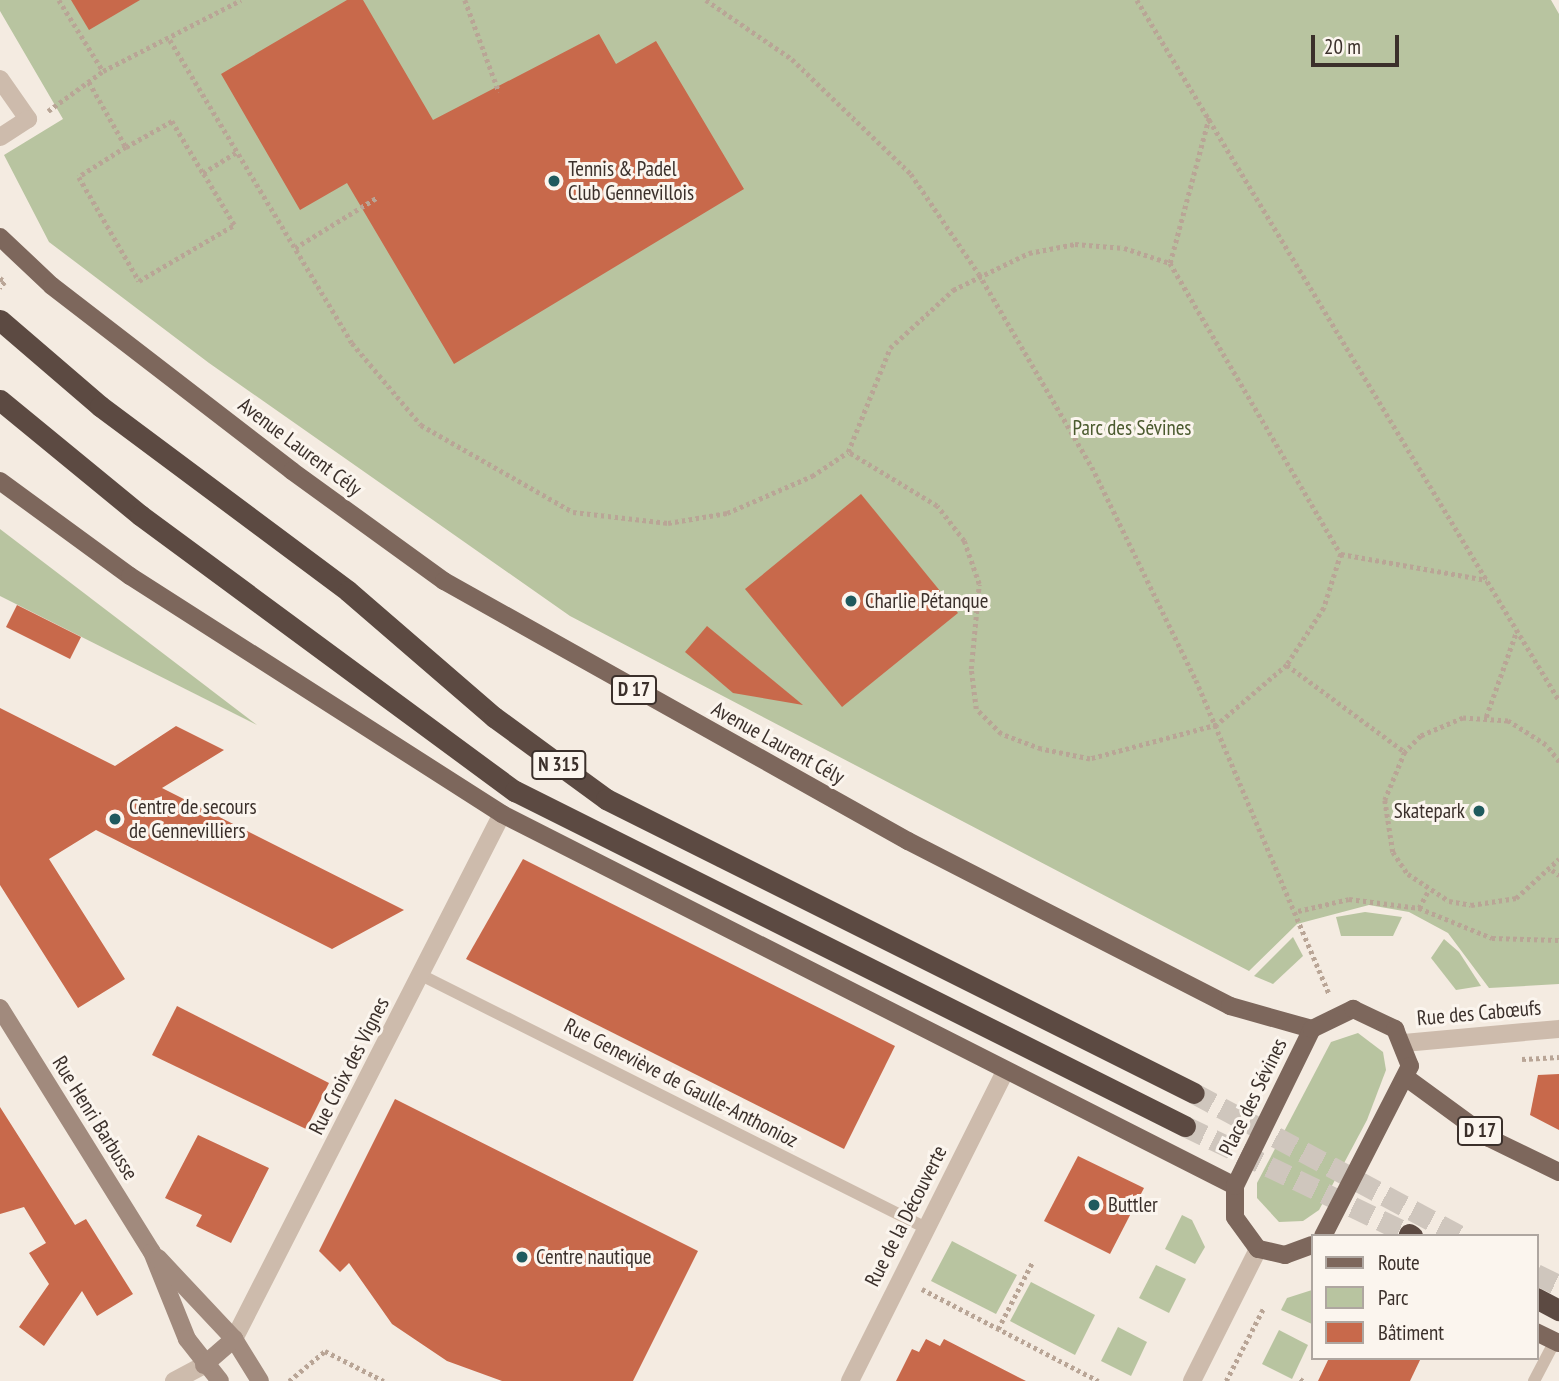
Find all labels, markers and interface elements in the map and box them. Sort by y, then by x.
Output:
scale bar [1314,21,1402,65]
text: 20 m [1324,33,1361,60]
place label: Tennis & Padel Club Gennevillois [568,156,694,206]
marker: Tennis & Padel Club Gennevillois [546,173,562,189]
street label: Avenue Laurent Cély [233,392,367,502]
park label: Parc des Sévines [1072,415,1192,441]
place label: Charlie Pétanque [865,588,988,614]
marker: Charlie Pétanque [843,593,859,609]
road number: D 17 [610,674,658,706]
street label: Avenue Laurent Cély [707,696,849,790]
road number: N 315 [531,750,587,780]
place label: Centre de secours de Gennevilliers [129,794,257,844]
place label: Skatepark [1394,798,1465,824]
marker: Skatepark [1471,803,1487,819]
marker: Centre de secours de Gennevilliers [107,811,123,827]
street label: Rue Croix des Vignes [303,993,395,1139]
street label: Rue des Cabœufs [1416,995,1542,1031]
street label: Rue Geneviève de Gaulle-Anthonioz [560,1013,802,1153]
street label: Place des Sévines [1214,1034,1292,1160]
street label: Rue Henri Barbusse [47,1051,143,1185]
road number: D 17 [1456,1116,1504,1147]
street label: Rue de la Découverte [860,1141,952,1291]
place label: Buttler [1108,1192,1158,1218]
marker: Buttler [1086,1197,1102,1213]
legend [1310,1234,1538,1360]
place label: Centre nautique [536,1244,651,1270]
marker: Centre nautique [514,1249,530,1265]
text: Route [1378,1249,1420,1276]
text: Parc [1378,1284,1409,1311]
text: Bâtiment [1378,1319,1444,1346]

